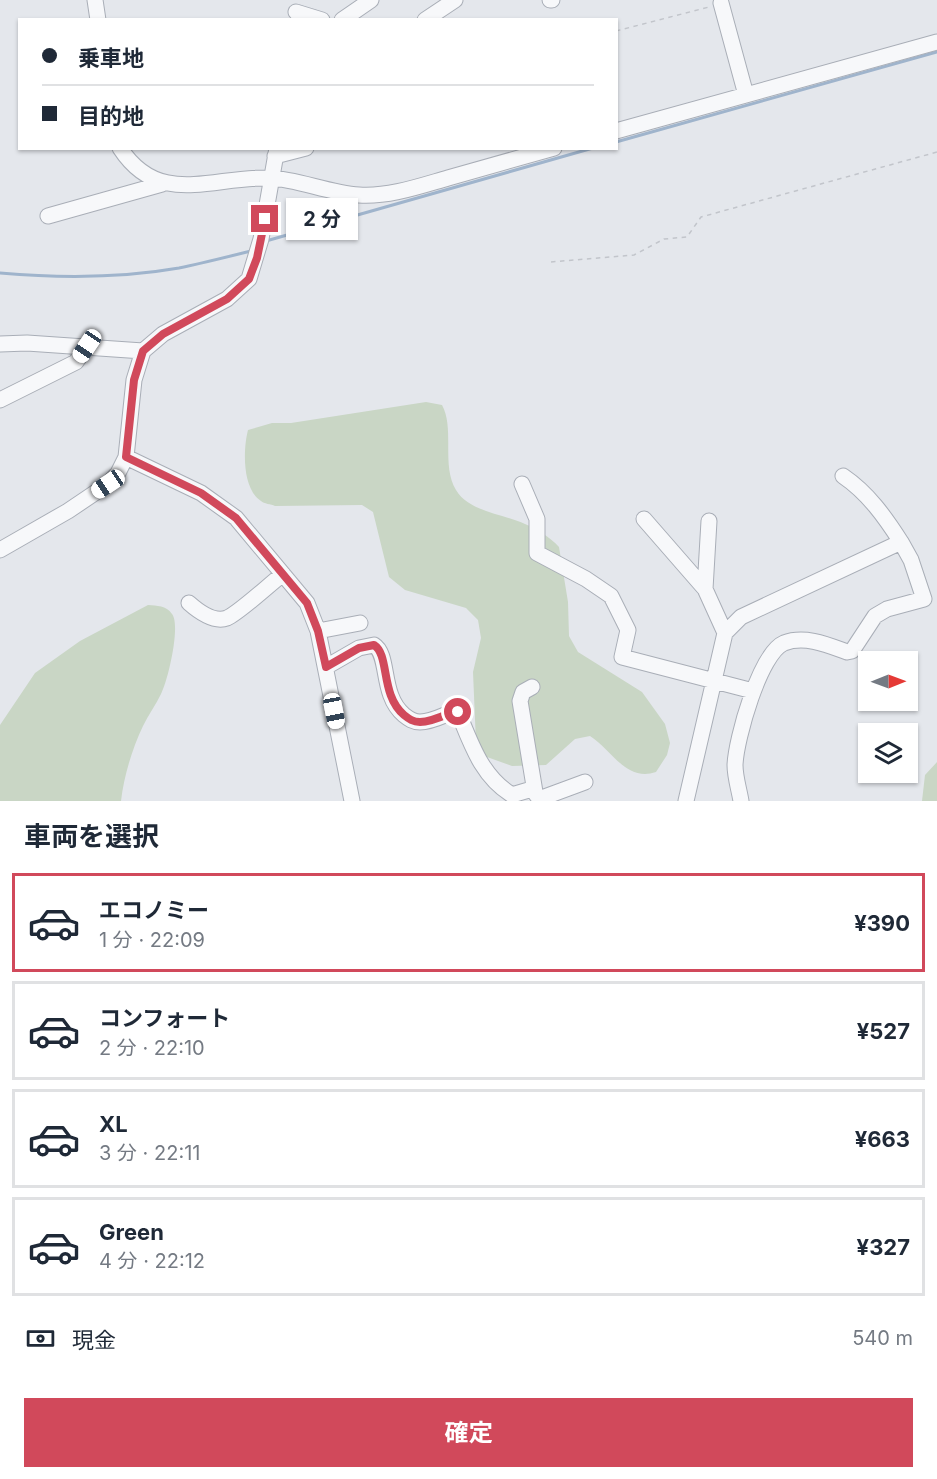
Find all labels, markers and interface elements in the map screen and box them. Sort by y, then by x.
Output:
text: 乗車地 [78,45,144,71]
text: 目的地 [78,103,144,129]
callout: 2 分 [286,198,358,240]
route end [251,205,278,232]
text: 2 分 [303,207,341,231]
car [69,326,105,366]
car [88,466,128,502]
north arrow [858,651,918,711]
map controls [858,651,918,783]
car [322,692,346,730]
route start [444,698,471,725]
button: layers [858,723,918,783]
text: 車両を選択 [24,820,159,853]
icon: car [27,896,81,950]
text: エコノミー [99,897,209,923]
text: ¥390 [854,910,910,936]
text: 1 分 · 22:09 [99,928,205,952]
icon: car [27,1004,81,1058]
text: コンフォート [99,1005,230,1031]
text: ¥527 [857,1018,910,1044]
text: 2 分 · 22:10 [99,1036,205,1060]
text: XL [99,1111,128,1137]
icon: car [27,1112,81,1166]
text: ¥663 [855,1126,910,1152]
text: 3 分 · 22:11 [99,1141,200,1165]
text: Green [99,1219,164,1245]
icon: car [27,1220,81,1274]
text: ¥327 [857,1234,910,1260]
text: 4 分 · 22:12 [99,1249,205,1273]
icon: cash [24,1322,57,1355]
text: 540 m [852,1326,913,1350]
text: 現金 [72,1327,116,1353]
button: 確定 [24,1398,913,1467]

